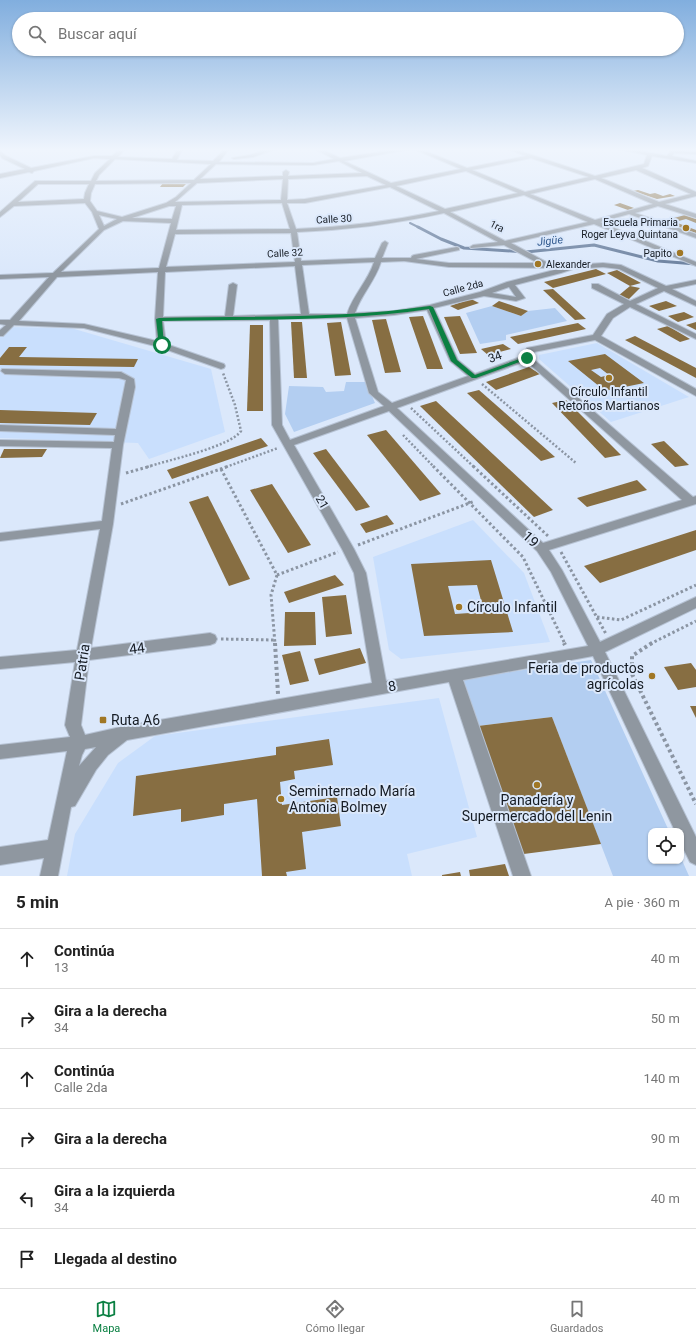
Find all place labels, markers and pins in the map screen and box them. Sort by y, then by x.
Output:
place label: Escuela Primaria Roger Leyva Quintana [581,217,678,240]
marker: Escuela Primaria Roger Leyva Quintana [681,223,691,233]
place label: Papito [643,248,672,259]
marker: Papito [675,248,685,258]
marker: Alexander [533,259,543,269]
place label: Alexander [546,259,591,270]
marker: Círculo Infantil Retoños Martianos [604,373,614,383]
place label: Círculo Infantil Retoños Martianos [558,385,660,413]
place label: Círculo Infantil [467,599,557,615]
marker: Círculo Infantil [454,602,464,612]
place label: Feria de productos agrícolas [528,660,644,692]
marker: Feria de productos agrícolas [647,671,657,681]
place label: Ruta A6 [111,712,160,728]
marker: Ruta A6 [98,715,108,725]
marker: Panadería y Supermercado del Lenin [532,780,542,790]
place label: Seminternado María Antonia Bolmey [289,783,415,815]
place label: Panadería y Supermercado del Lenin [462,792,612,824]
marker: Seminternado María Antonia Bolmey [276,794,286,804]

